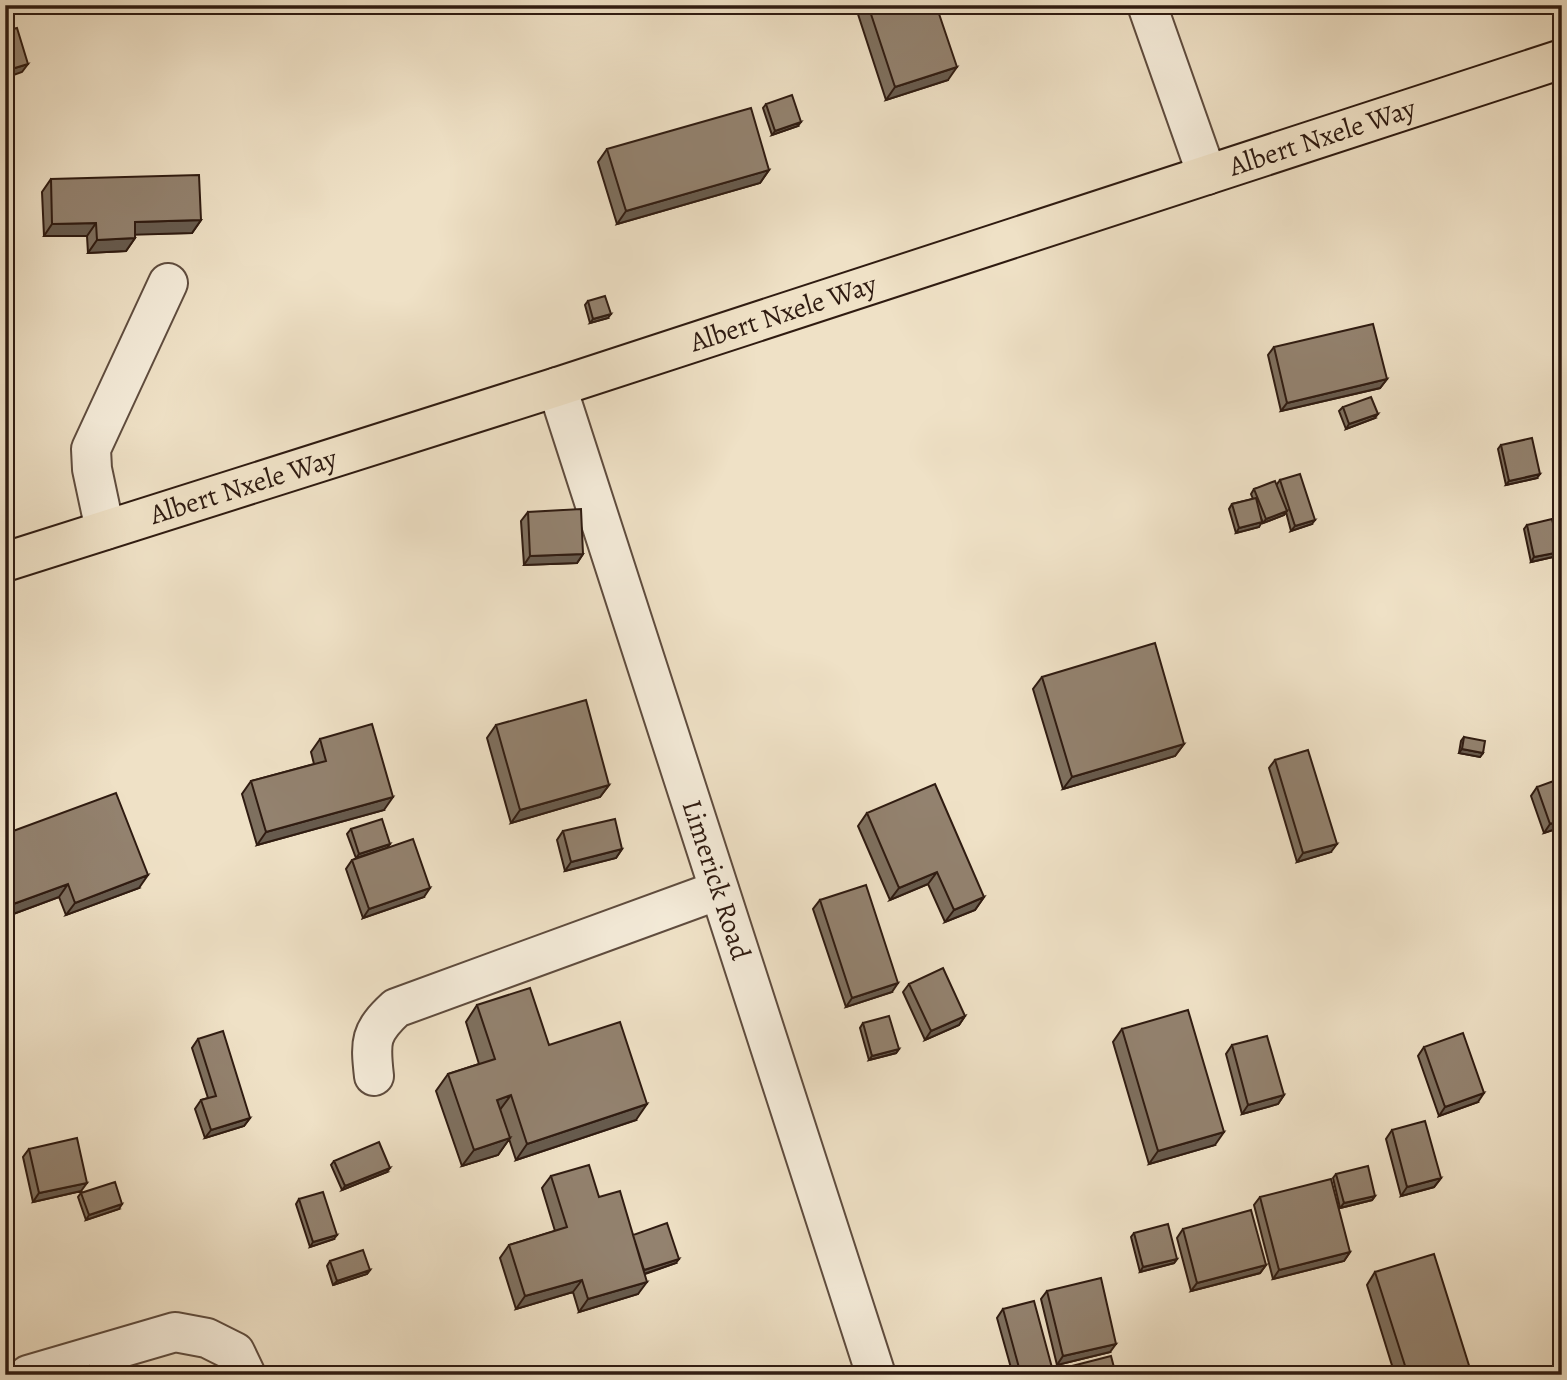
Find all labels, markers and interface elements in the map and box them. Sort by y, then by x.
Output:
street label: Albert Nxele Way [1223,89,1421,186]
street label: Albert Nxele Way [684,265,882,362]
street label: Albert Nxele Way [144,439,342,534]
street label: Limerick Road [673,795,760,966]

